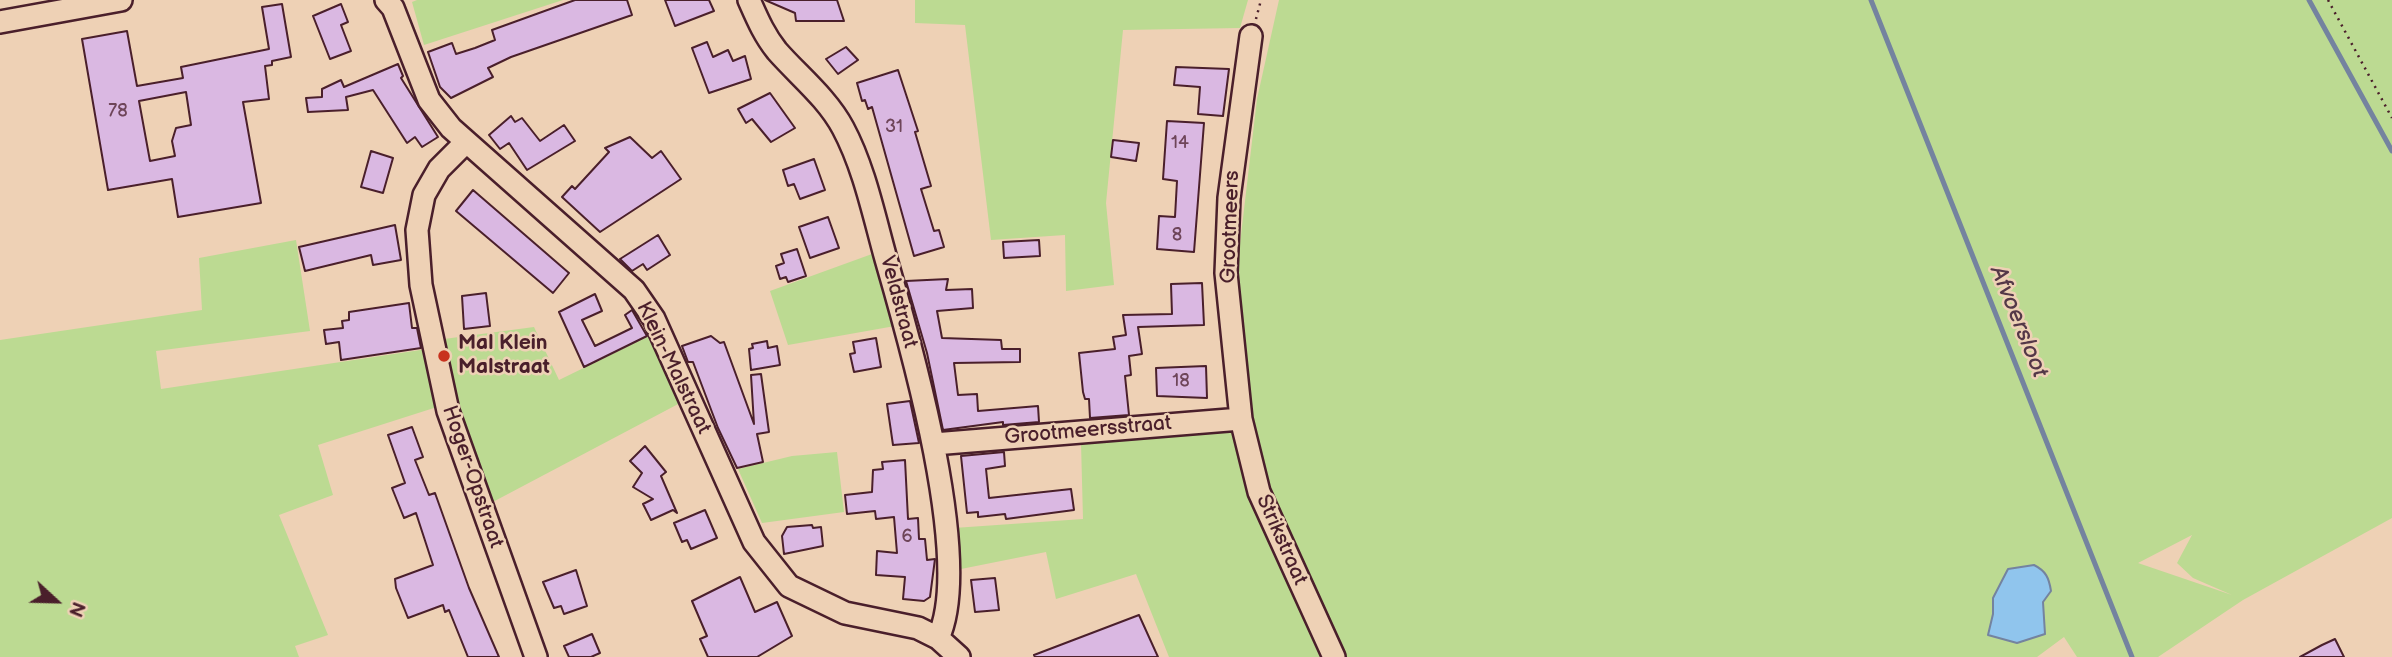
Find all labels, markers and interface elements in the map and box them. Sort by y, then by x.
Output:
house number: 78 [108,100,128,122]
house number: 31 [885,116,903,138]
house number: 14 [1171,132,1189,154]
street label: Grootmeers [1216,170,1246,284]
house number: 8 [1172,224,1182,246]
street label: Veldstraat [874,253,922,351]
water label: Afvoersloot [1983,262,2053,382]
street label: Klein-Malstraat [630,298,716,438]
place label: Mal Klein Malstraat [458,331,550,381]
marker: Mal Klein Malstraat [436,348,452,364]
house number: 18 [1172,370,1190,392]
street label: Hoger-Opstraat [436,402,508,552]
street label: Grootmeersstraat [1004,411,1172,451]
street label: Strikstraat [1250,491,1312,589]
house number: 6 [902,526,912,548]
north arrow [21,566,91,636]
text: N [63,598,89,620]

